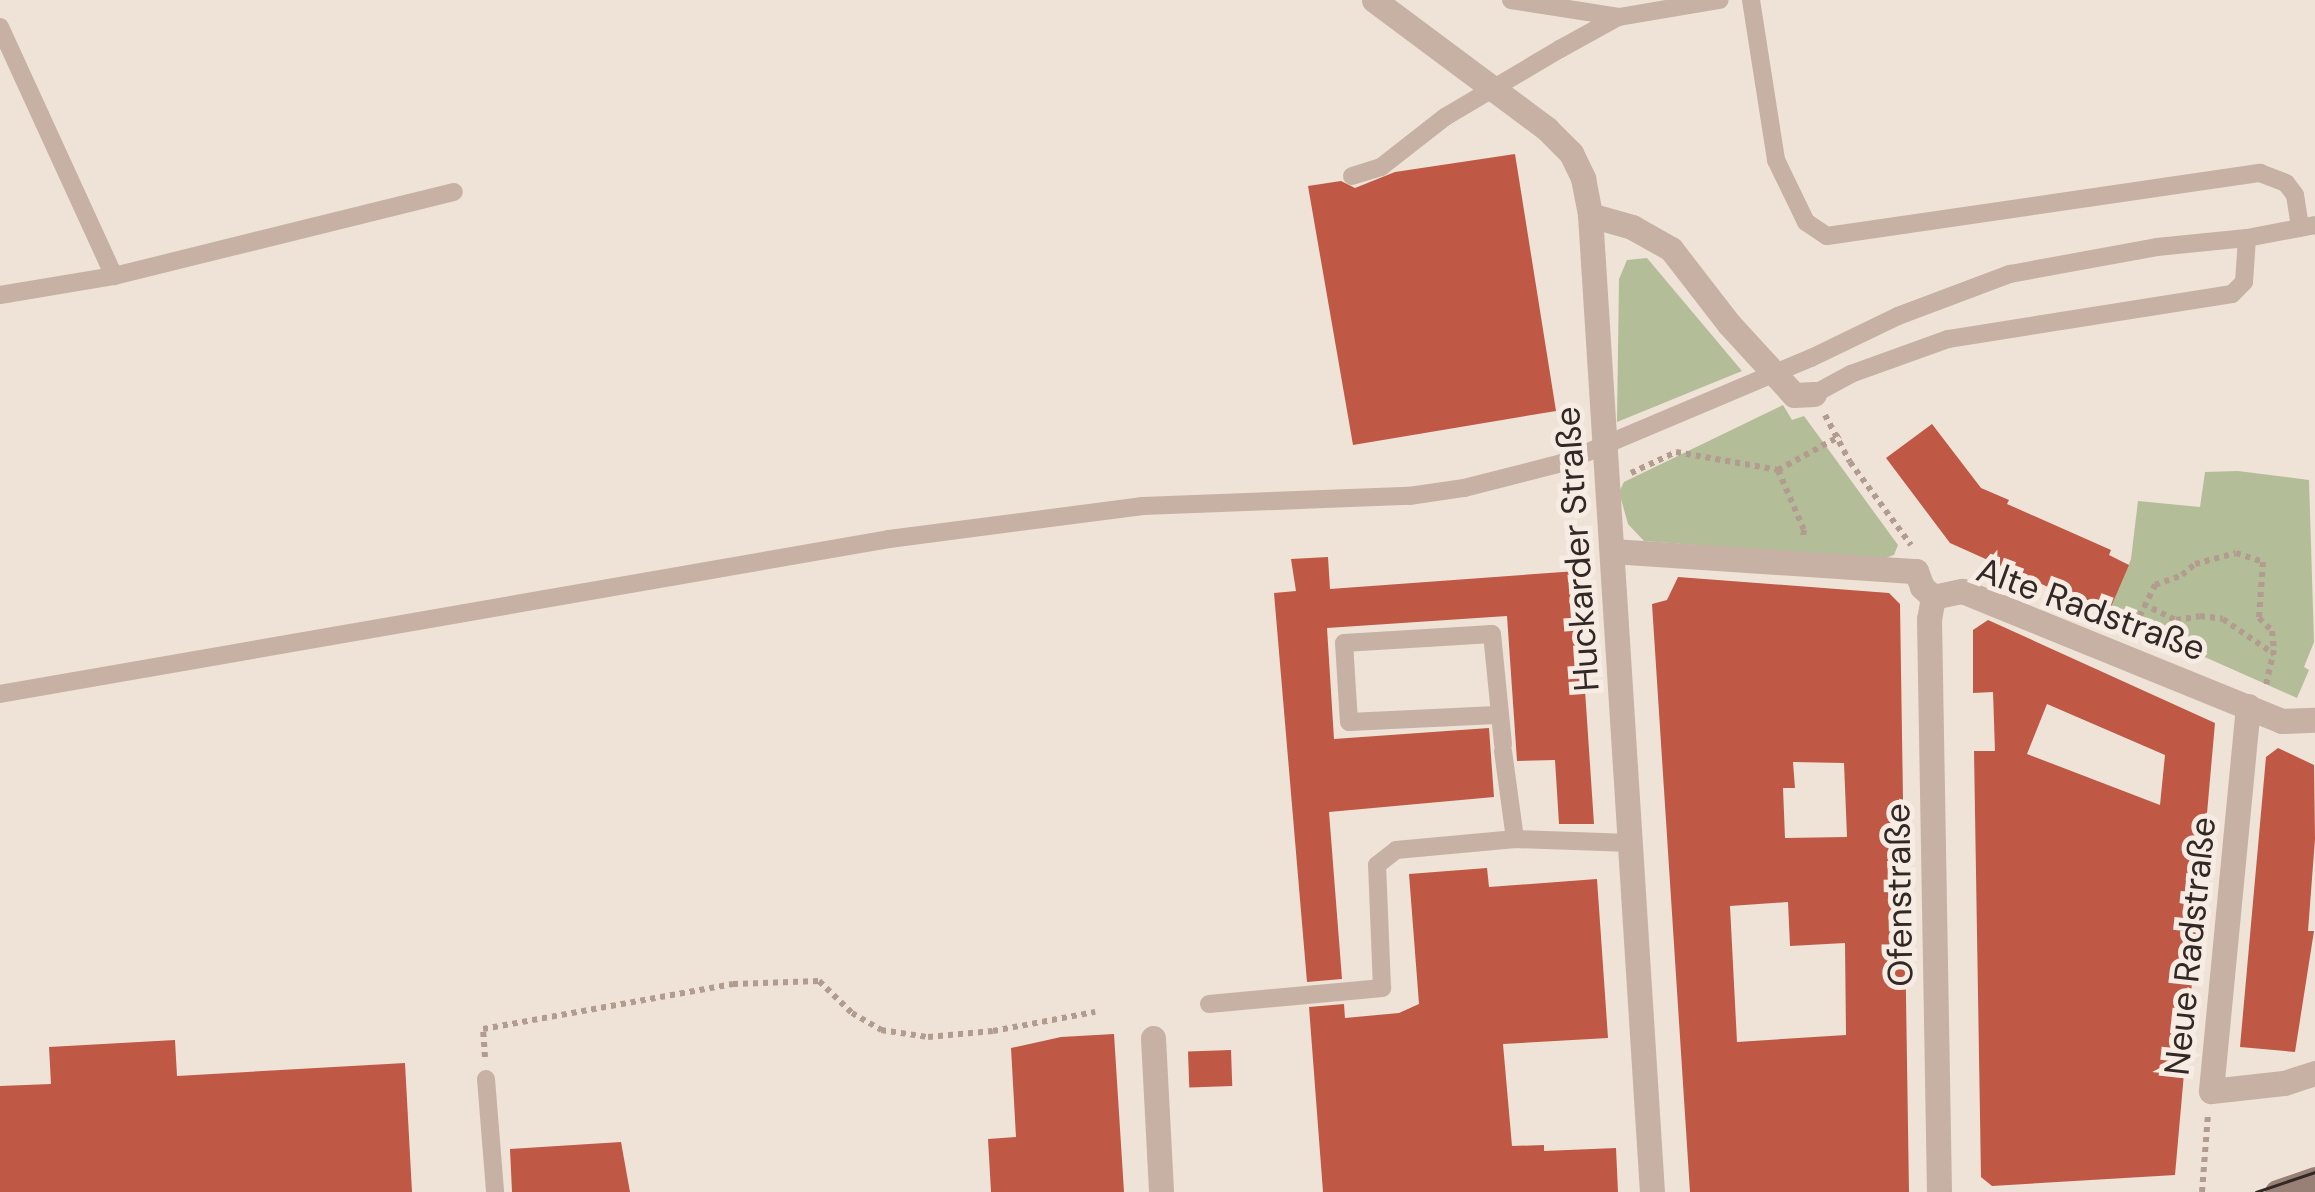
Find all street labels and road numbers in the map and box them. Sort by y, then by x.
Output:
street label: Huckarder Straße [1546,405,1608,693]
street label: Alte Radstraße [1971,548,2211,670]
street label: Ofenstraße [1876,803,1922,987]
street label: Neue Radstraße [2156,815,2224,1077]

